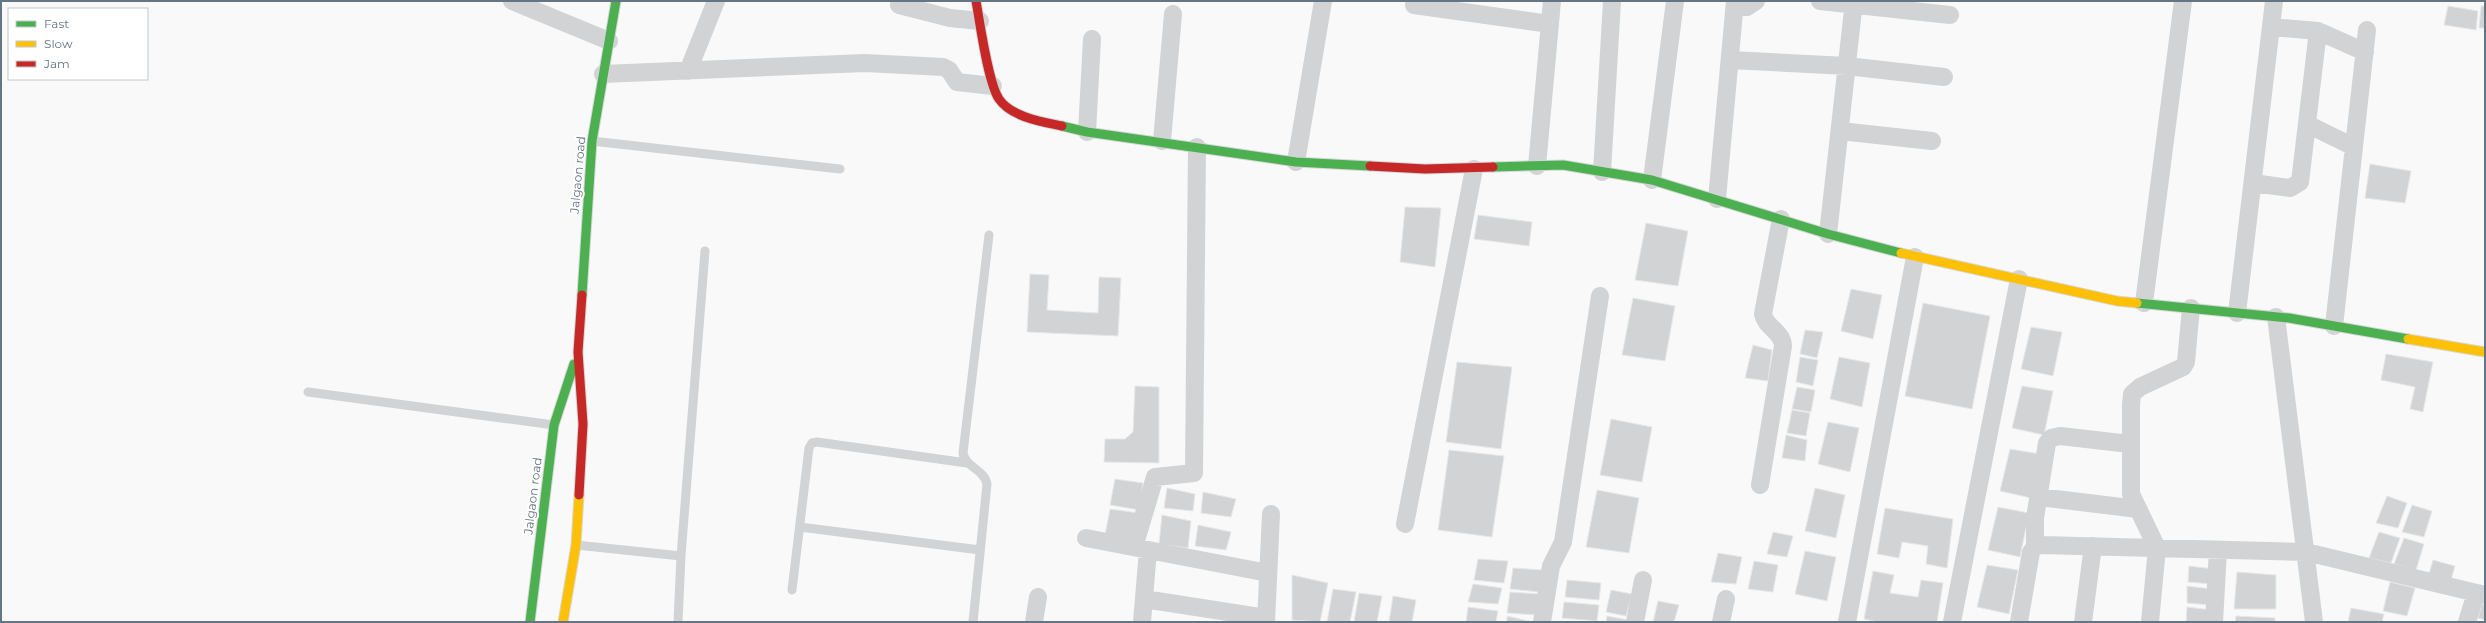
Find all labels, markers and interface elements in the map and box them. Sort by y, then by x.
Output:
legend [8,8,148,80]
text: Fast [44,16,69,31]
text: Slow [44,36,73,51]
text: Jam [43,56,70,71]
street label: Jalgaon road [567,136,588,215]
street label: Jalgaon road [520,456,545,536]

